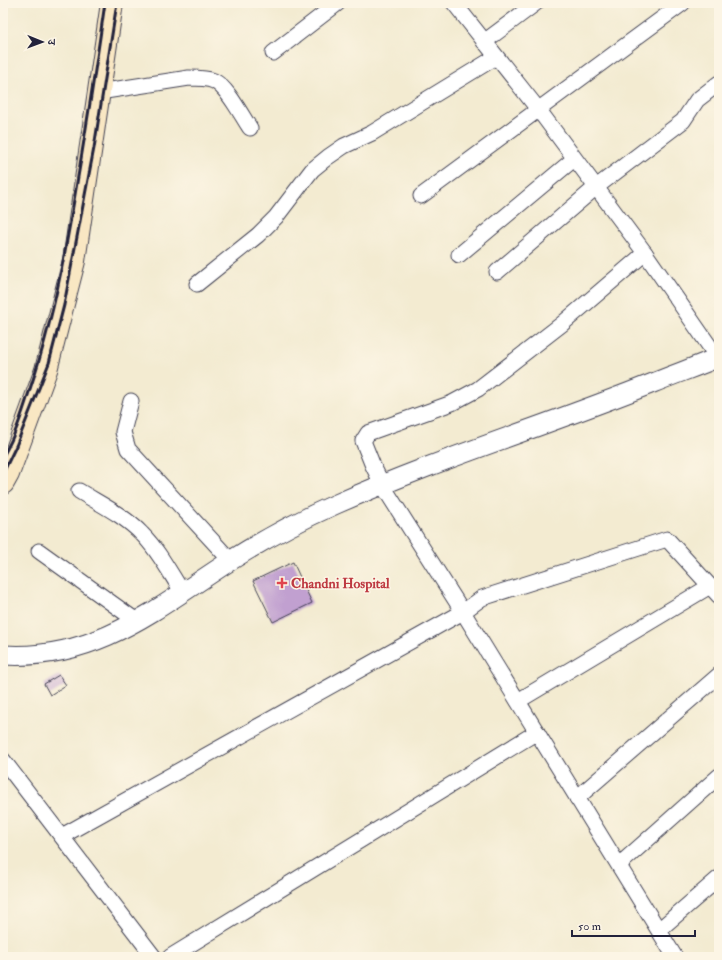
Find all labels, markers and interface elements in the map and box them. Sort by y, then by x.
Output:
north arrow [22,22,62,62]
text: उ [45,38,58,46]
place label: Chandni Hospital [291,575,390,593]
marker: Chandni Hospital [276,577,288,589]
scale bar [572,912,695,938]
text: 50 m [578,919,602,934]

